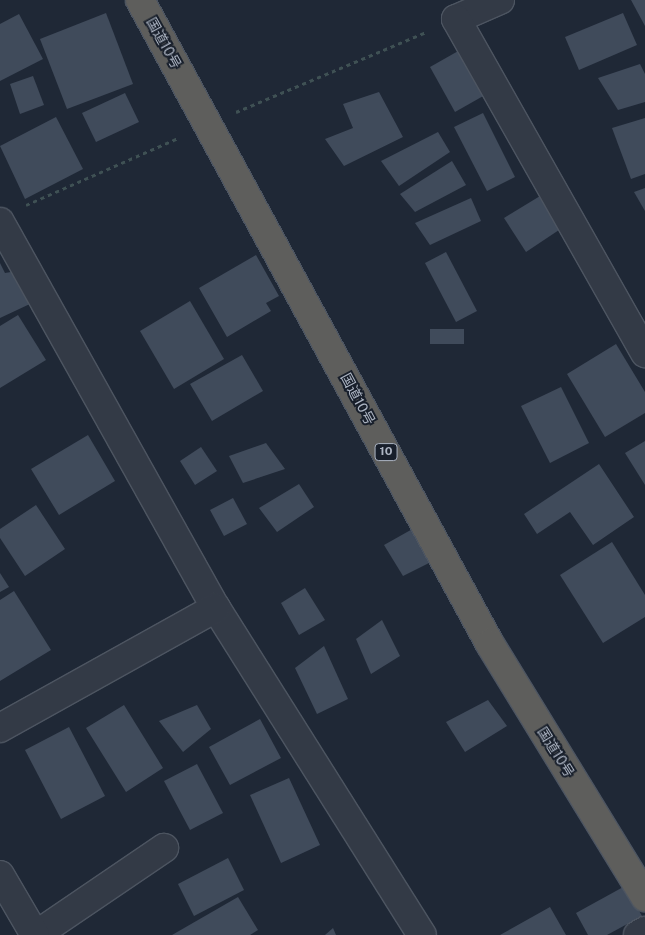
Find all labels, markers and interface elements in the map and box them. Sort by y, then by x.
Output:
street label: 国道10号 [143,14,185,72]
street label: 国道10号 [337,370,379,428]
road number: 10 [374,442,398,462]
street label: 国道10号 [534,724,578,780]

